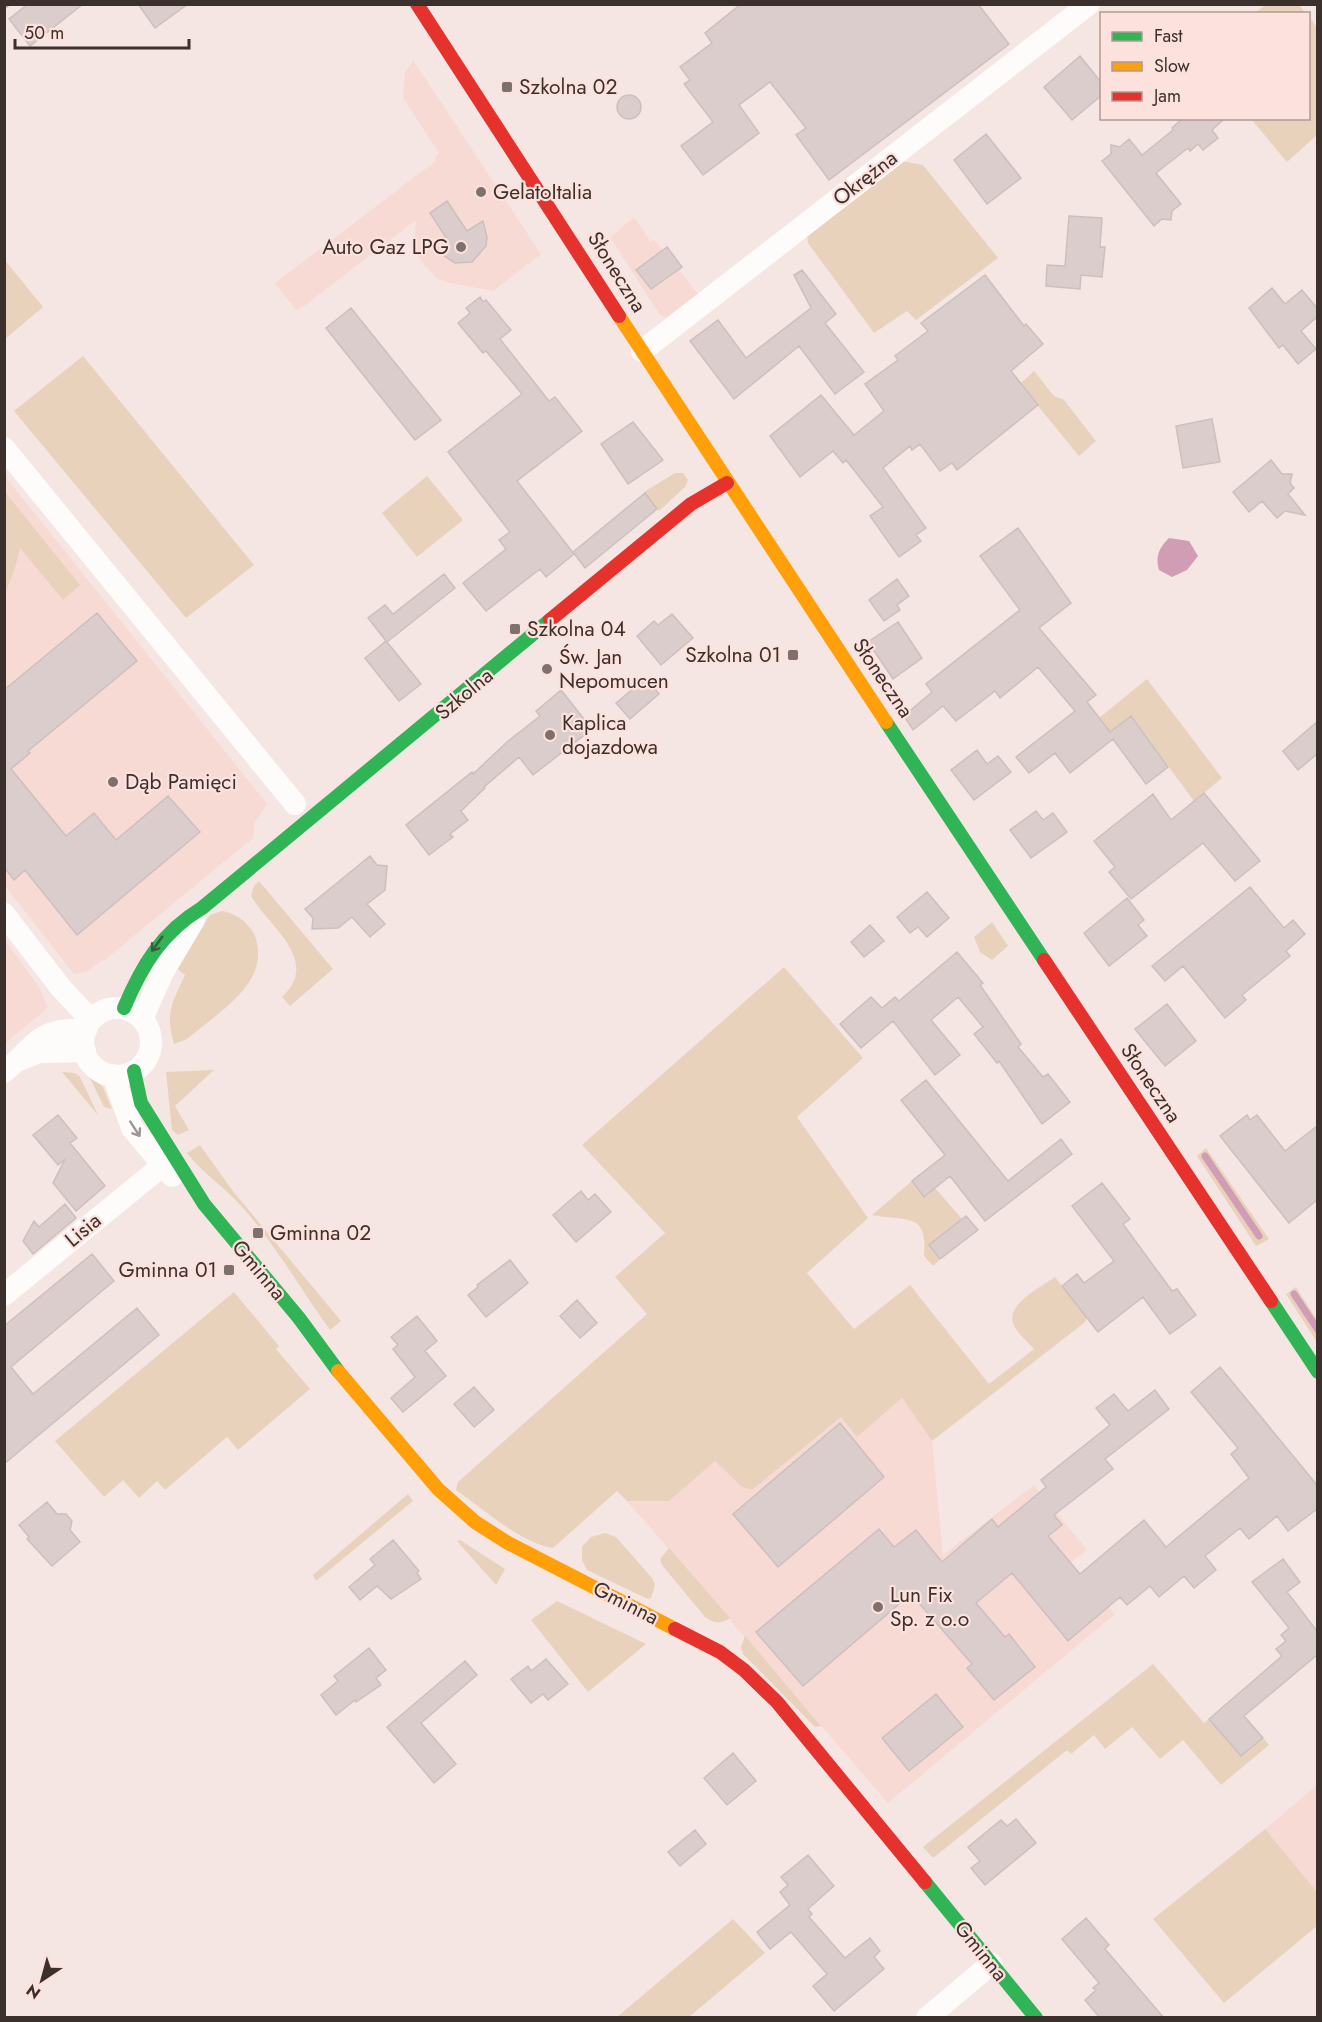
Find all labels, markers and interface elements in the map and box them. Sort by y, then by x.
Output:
scale bar [15,12,189,50]
legend [1100,12,1310,120]
text: 50 m [24,20,64,46]
text: Fast [1154,23,1183,49]
text: Slow [1154,53,1191,79]
place label: Szkolna 02 [519,72,617,102]
marker: Szkolna 02 [500,80,514,94]
text: Jam [1152,83,1181,109]
street label: Okrężna [826,143,904,213]
place label: GelatoItalia [493,177,592,207]
marker: GelatoItalia [474,185,488,199]
street label: Słoneczna [580,226,654,318]
place label: Auto Gaz LPG [322,232,449,262]
marker: Auto Gaz LPG [454,240,468,254]
place label: Szkolna 04 [527,614,626,644]
marker: Szkolna 04 [508,622,522,636]
street label: Słoneczna [845,632,921,724]
place label: Szkolna 01 [685,640,781,670]
place label: Św. Jan Nepomucen [559,642,669,696]
marker: Szkolna 01 [786,648,800,662]
street label: Szkolna [428,661,500,727]
marker: Św. Jan Nepomucen [540,662,554,676]
place label: Kaplica dojazdowa [562,708,658,762]
marker: Kaplica dojazdowa [543,728,557,742]
place label: Dąb Pamięci [125,767,237,797]
marker: Dąb Pamięci [106,775,120,789]
one-way arrow [151,936,163,952]
street label: Słoneczna [1113,1037,1189,1129]
one-way arrow [128,1121,141,1138]
street label: Lisia [58,1206,108,1254]
place label: Gminna 02 [270,1218,371,1248]
marker: Gminna 02 [251,1226,265,1240]
street label: Gminna [225,1233,293,1307]
place label: Gminna 01 [118,1255,217,1285]
marker: Gminna 01 [222,1263,236,1277]
street label: Gminna [588,1574,664,1632]
place label: Lun Fix Sp. z o.o [890,1580,969,1634]
marker: Lun Fix Sp. z o.o [871,1600,885,1614]
street label: Gminna [947,1914,1015,1988]
north arrow [12,1950,72,2010]
text: N [22,1979,45,2005]

